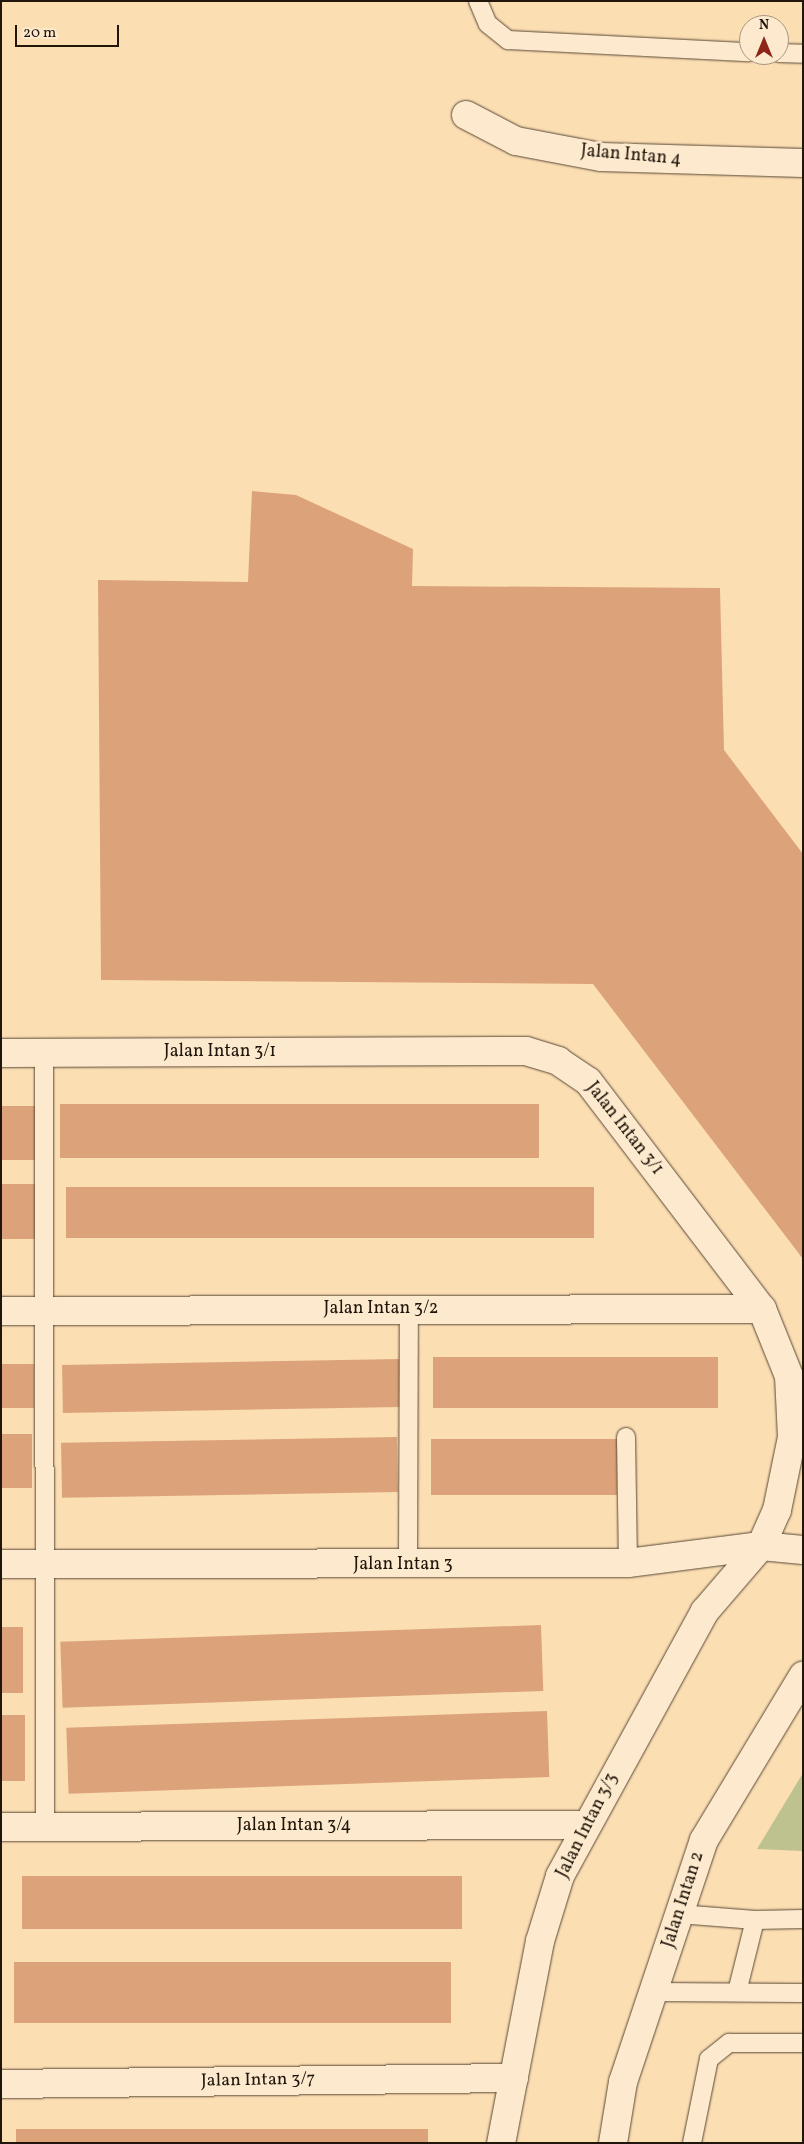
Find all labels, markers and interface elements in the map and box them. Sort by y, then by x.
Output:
scale bar [18,15,121,47]
north arrow [739,15,789,65]
text: N [759,16,769,35]
text: 20 m [23,23,56,44]
street label: Jalan Intan 4 [580,141,682,171]
street label: Jalan Intan 3/1 [164,1041,276,1063]
street label: Jalan Intan 3/1 [581,1078,667,1180]
street label: Jalan Intan 3/2 [324,1298,438,1320]
street label: Jalan Intan 3 [353,1554,453,1576]
street label: Jalan Intan 3/3 [552,1770,624,1882]
street label: Jalan Intan 3/4 [237,1815,351,1837]
street label: Jalan Intan 2 [658,1849,710,1951]
street label: Jalan Intan 3/7 [201,2069,315,2093]

